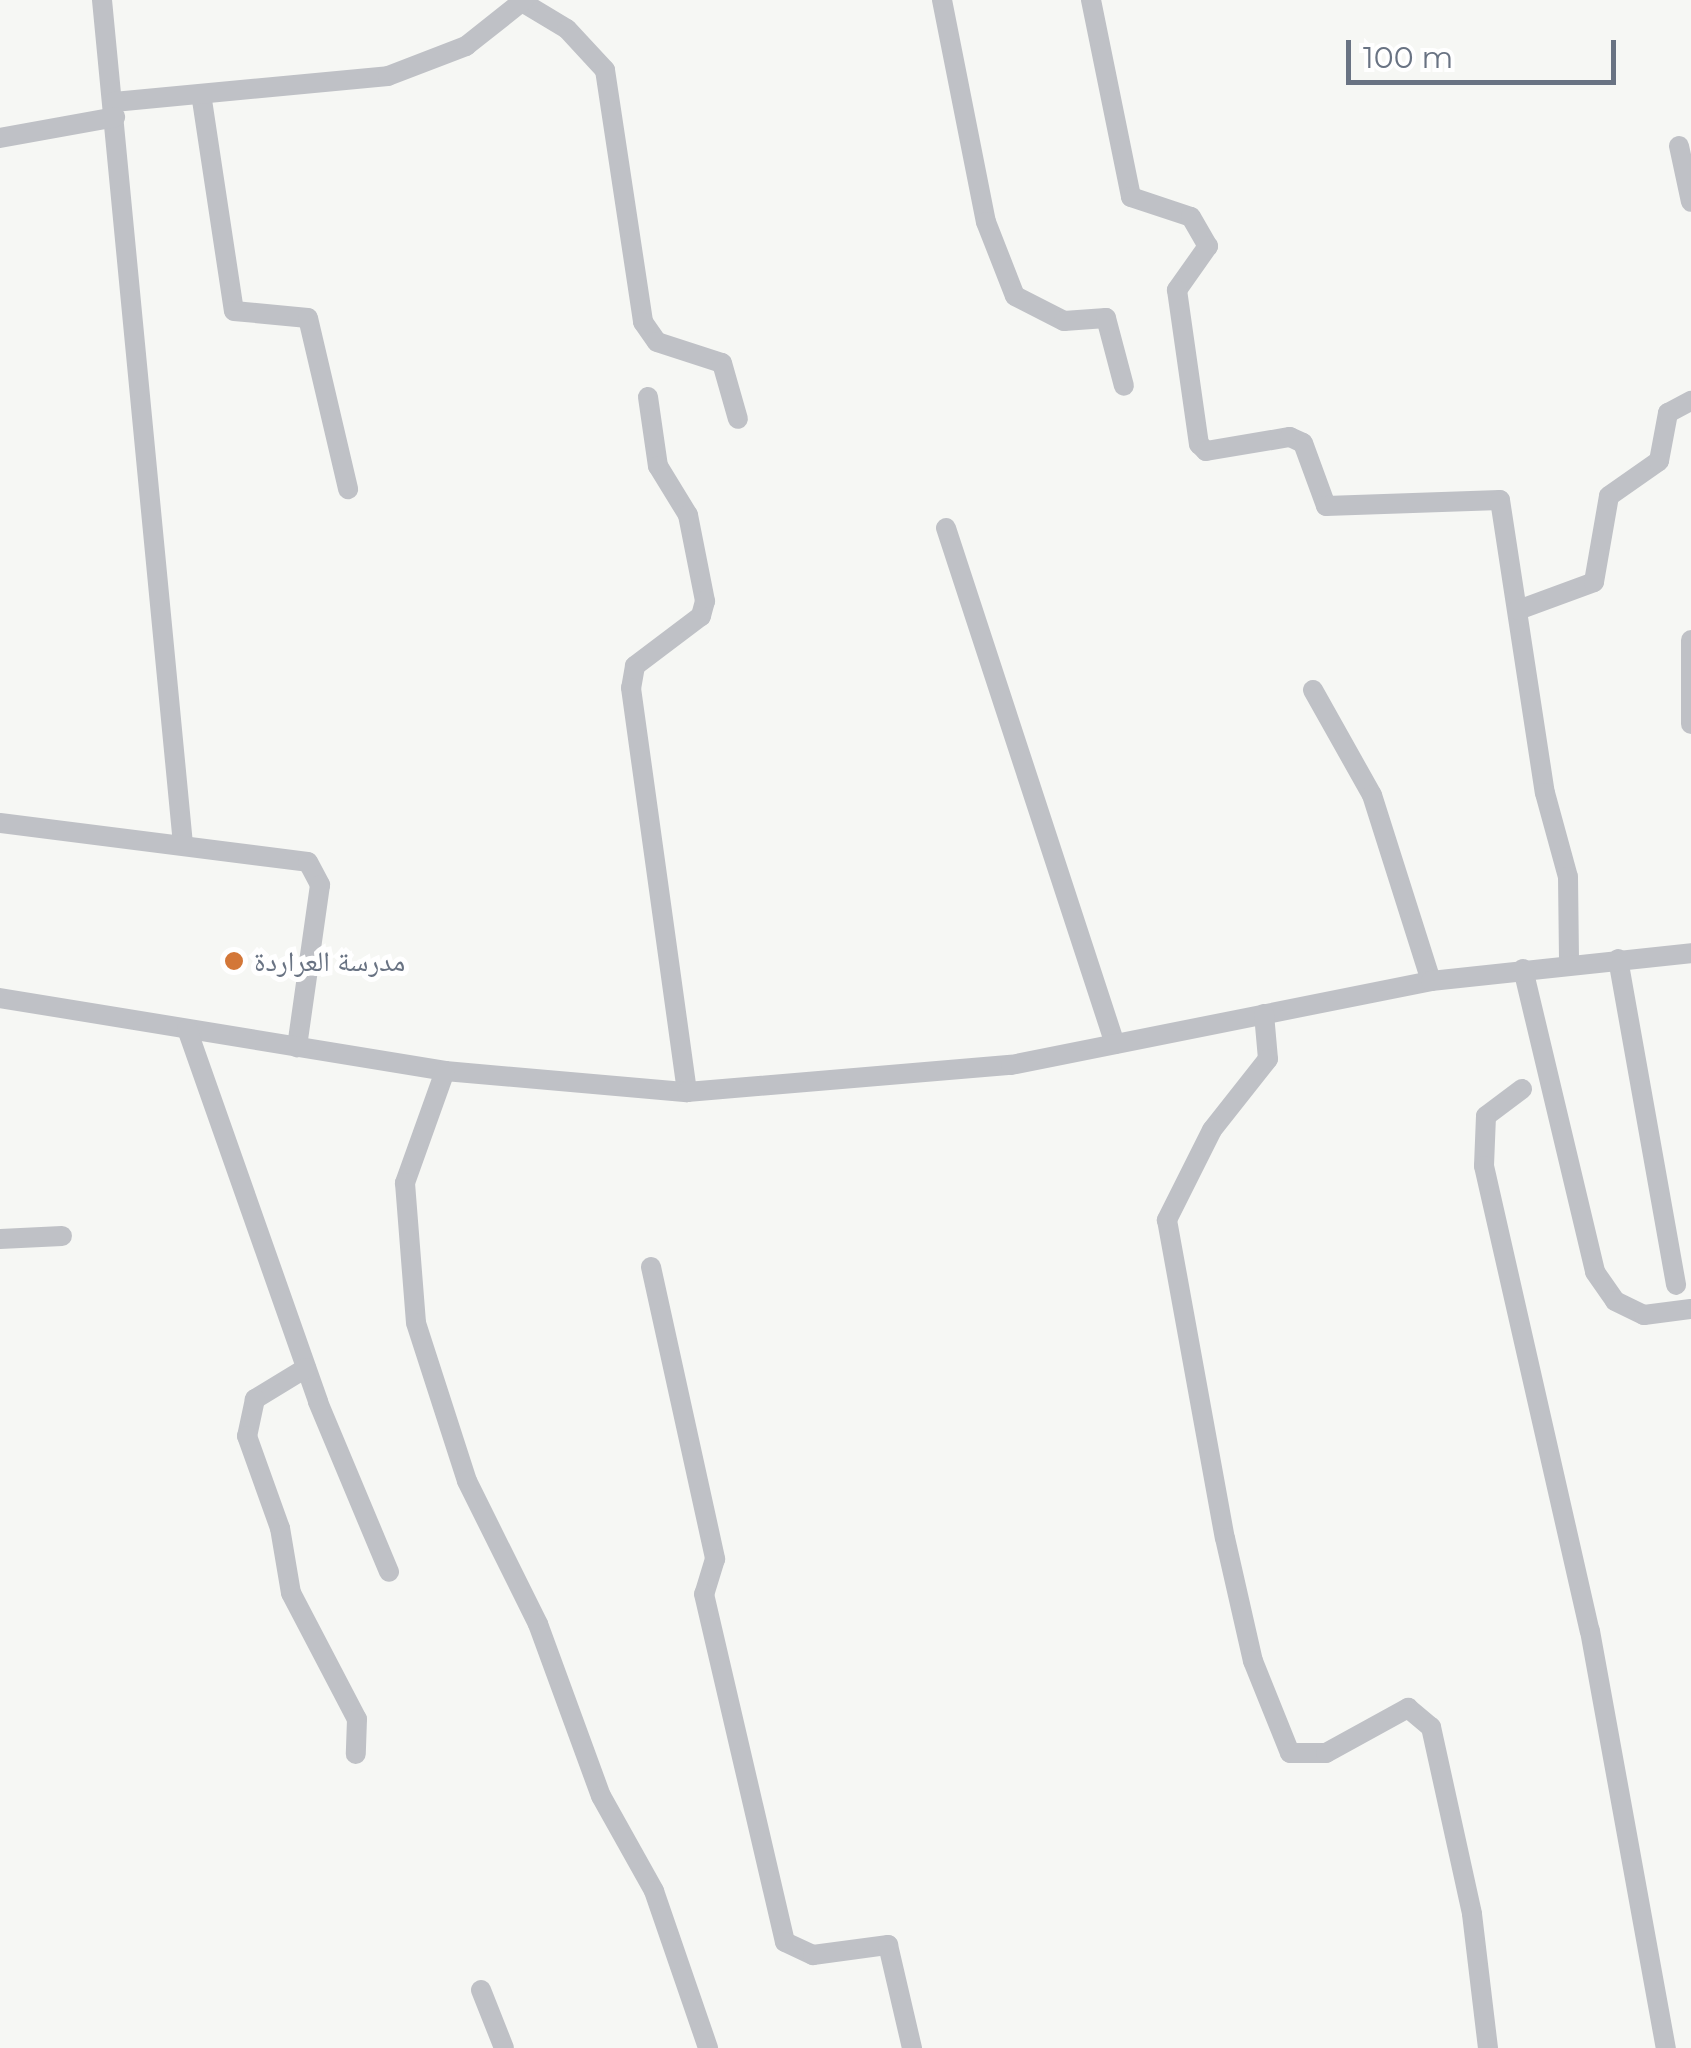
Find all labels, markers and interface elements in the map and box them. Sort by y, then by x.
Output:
scale bar [1351,20,1621,82]
text: 100 m [1363,39,1453,76]
place label: مدرسة العراردة [254,944,405,978]
marker: مدرسة العراردة [223,950,245,972]

